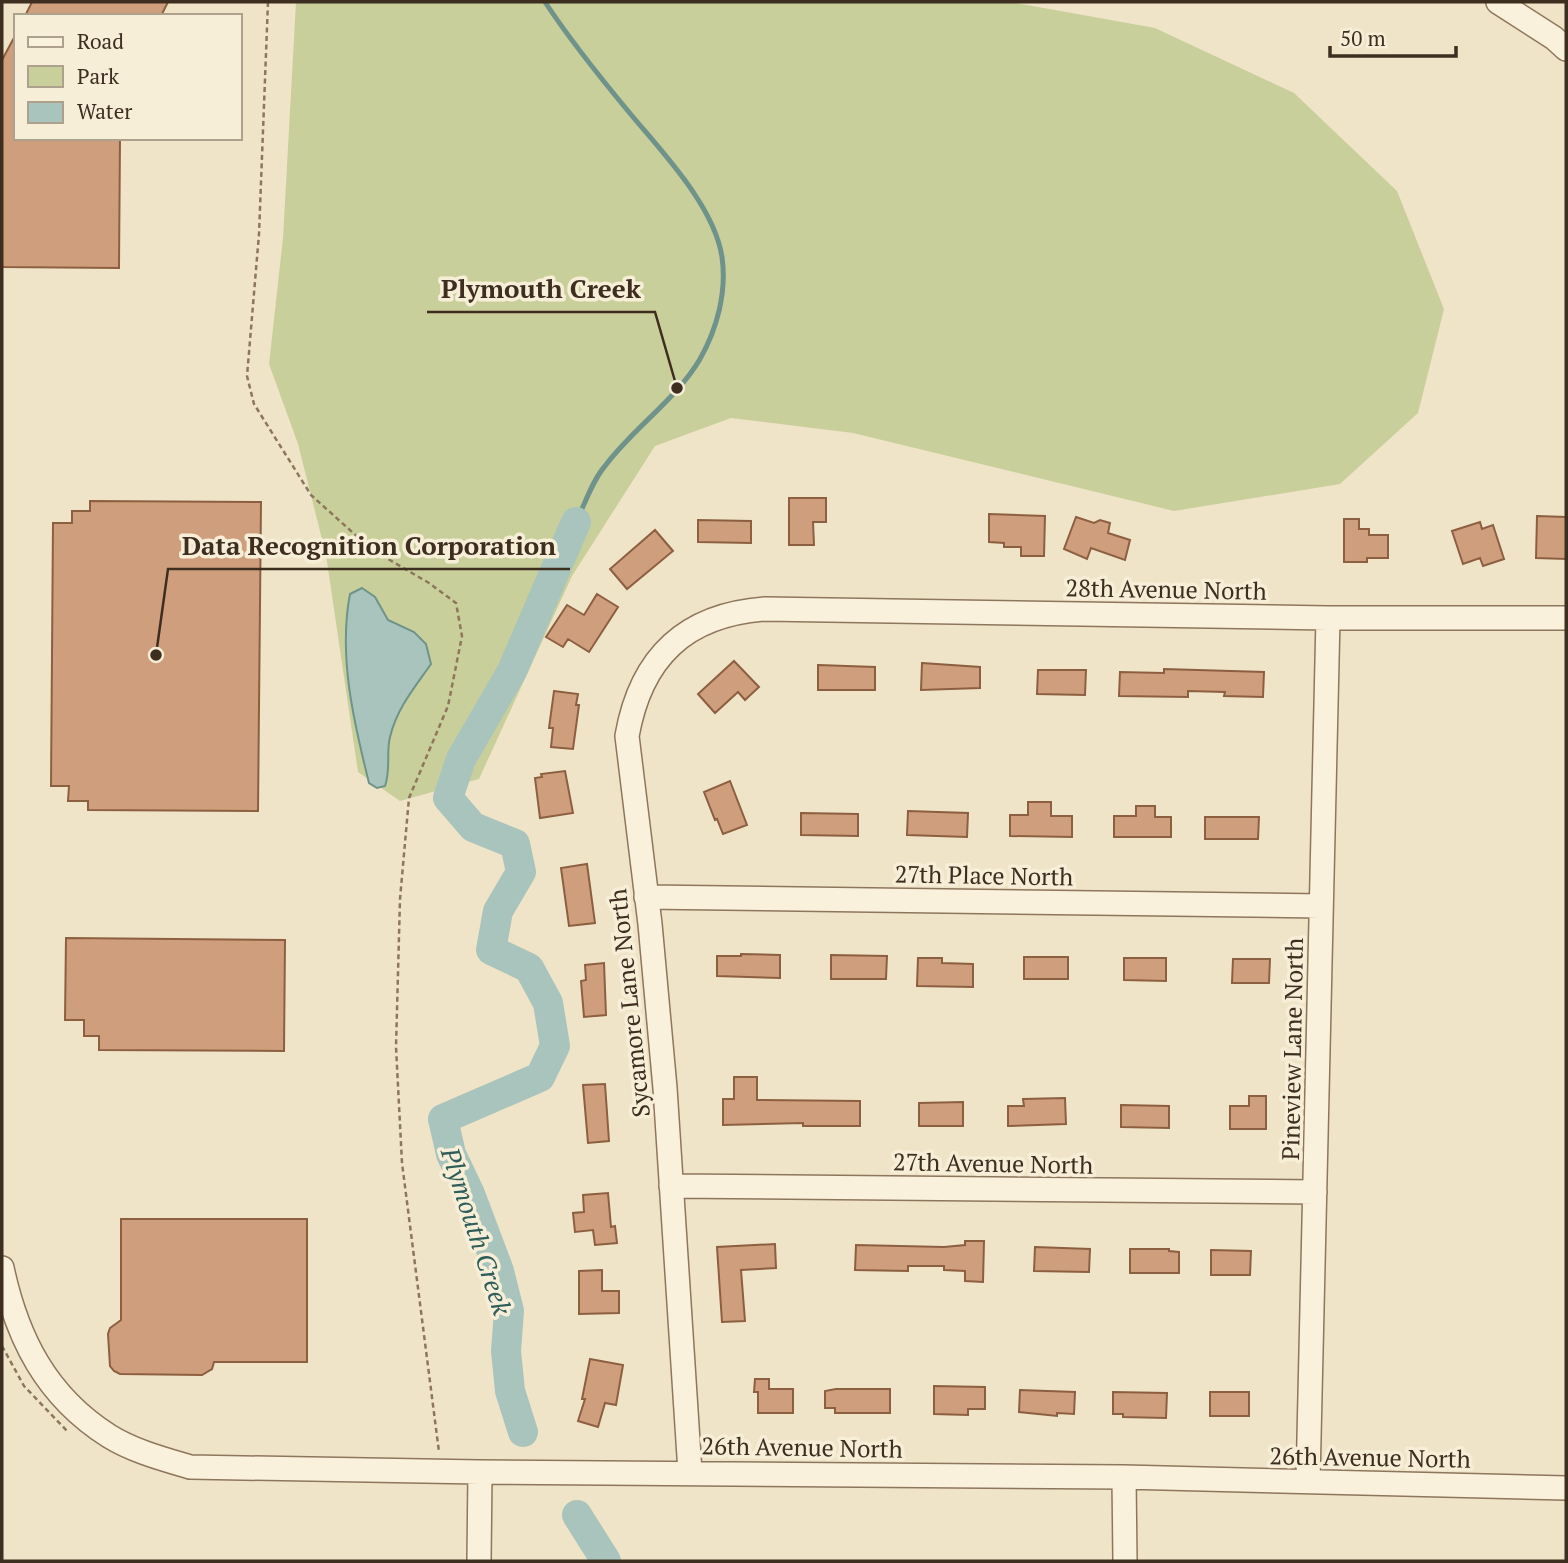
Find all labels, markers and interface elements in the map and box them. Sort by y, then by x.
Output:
legend [14,14,242,140]
scale bar [1330,14,1456,58]
text: 50 m [1340,24,1386,52]
text: Road [77,27,124,55]
text: Park [77,62,119,90]
text: Water [77,97,132,125]
callout: Plymouth Creek [427,265,655,312]
text: Plymouth Creek [441,271,642,305]
callout: Data Recognition Corporation [168,522,570,569]
text: Data Recognition Corporation [182,528,556,562]
street label: 28th Avenue North [1065,571,1267,607]
street label: 27th Place North [894,857,1074,893]
street label: Sycamore Lane North [601,887,657,1119]
street label: Pineview Lane North [1274,937,1310,1161]
water label: Plymouth Creek [434,1142,520,1320]
street label: 27th Avenue North [893,1145,1093,1181]
street label: 26th Avenue North [701,1429,903,1465]
street label: 26th Avenue North [1269,1439,1471,1475]

